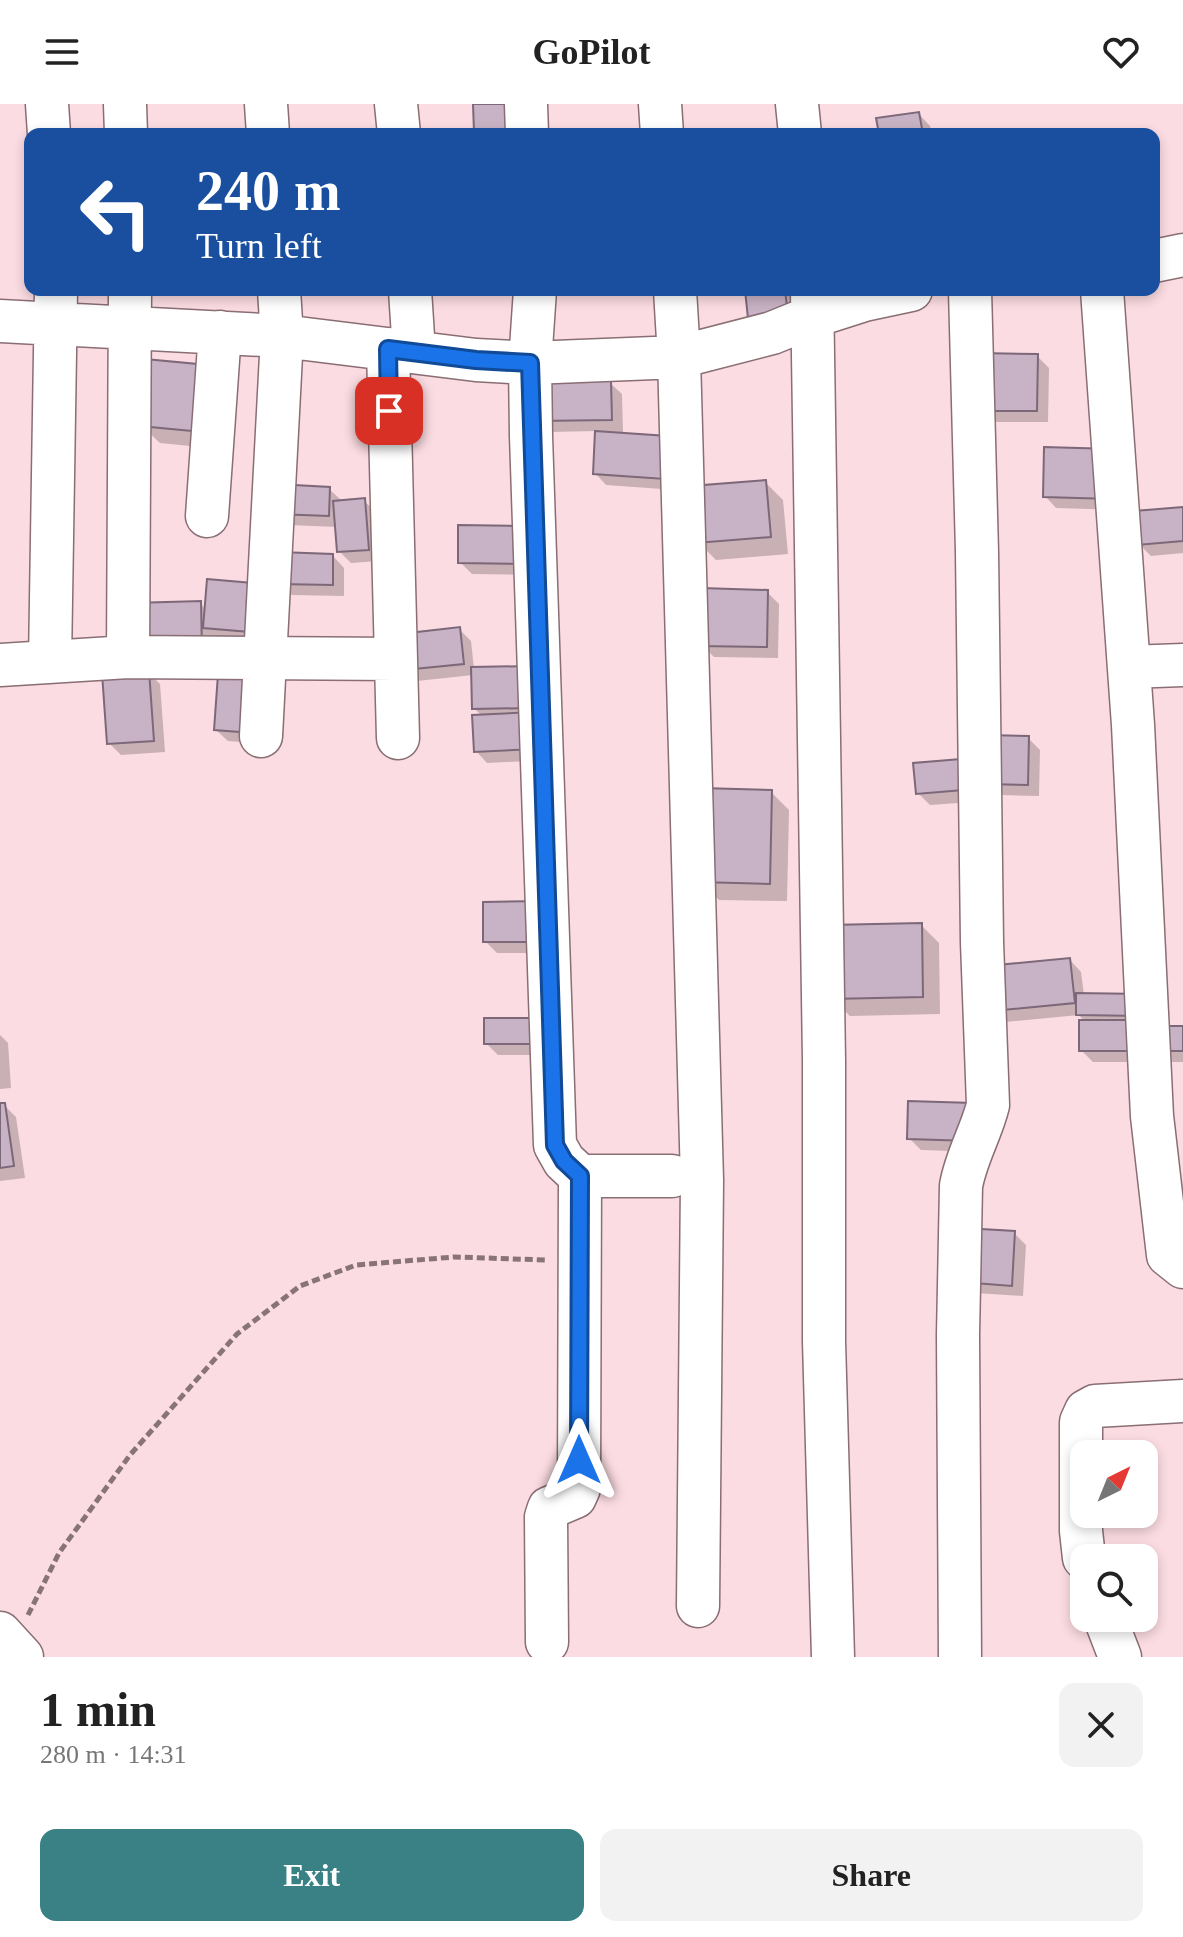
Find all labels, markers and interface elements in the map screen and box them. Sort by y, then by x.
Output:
icon: menu [40,30,84,74]
icon: heart [1099,30,1143,74]
text: GoPilot [533,32,650,72]
icon: left [64,160,168,264]
text: 240 m [196,160,341,222]
text: Turn left [196,226,322,266]
pin [355,377,423,445]
icon: arrive [367,389,411,433]
position arrow [537,1418,621,1502]
north arrow [1070,1440,1158,1528]
map controls [1070,1440,1158,1632]
button: search [1070,1544,1158,1632]
text: 1 min [40,1683,156,1736]
button: close [1059,1683,1143,1767]
text: 280 m · 14:31 [40,1740,187,1769]
button: Exit [40,1829,584,1921]
button: Share [600,1829,1143,1921]

